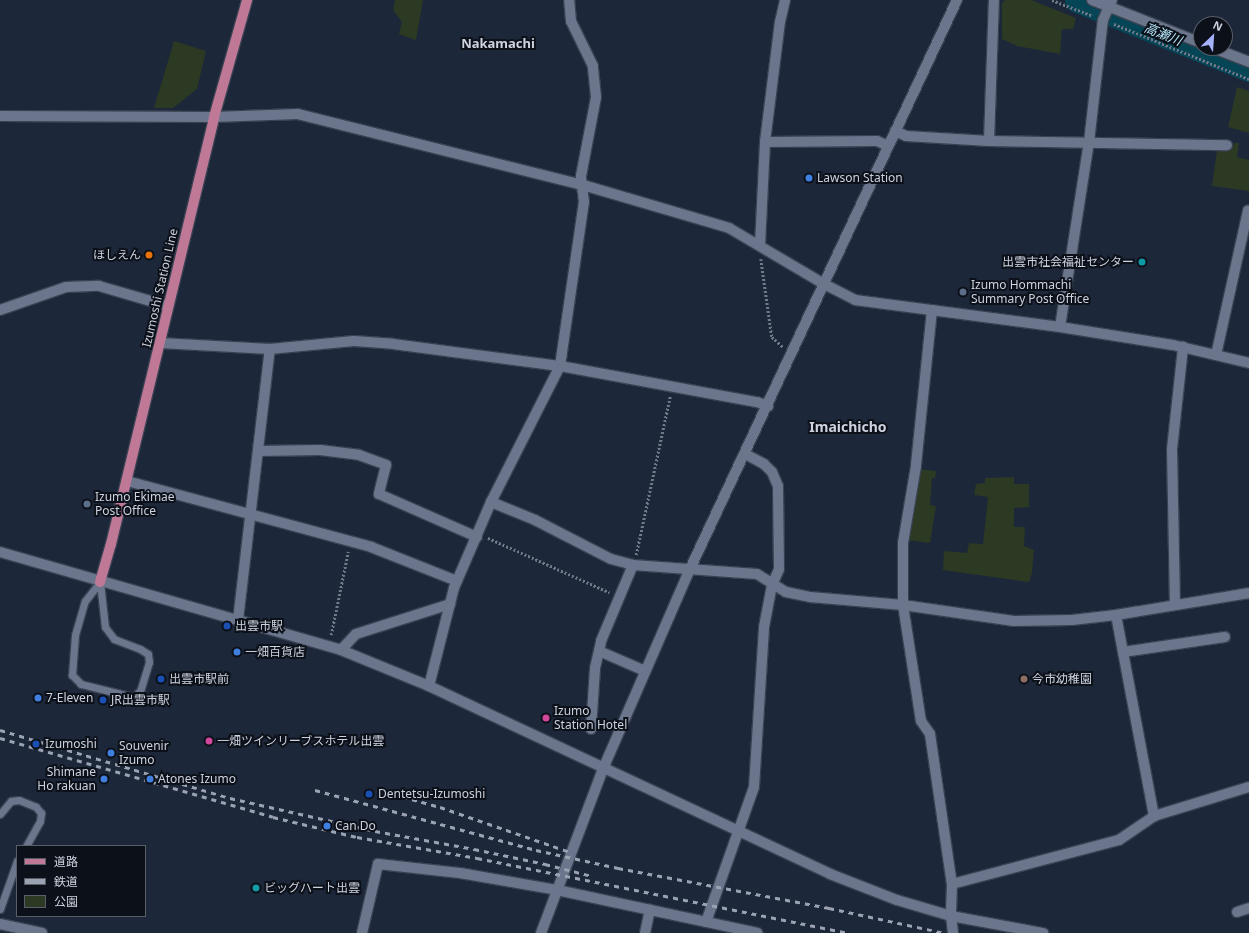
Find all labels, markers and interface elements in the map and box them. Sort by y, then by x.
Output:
north arrow [1193,16,1233,56]
text: N [1211,17,1225,34]
water label: 高瀬川 [1142,19,1184,49]
district label: Nakamachi [461,35,535,51]
place label: Lawson Station [817,171,903,185]
marker: Lawson Station [804,173,814,183]
street label: Izumoshi Station Line [139,227,181,349]
place label: ほしえん [93,248,141,262]
marker: ほしえん [144,250,154,260]
place label: 出雲市社会福祉センター [1002,255,1134,269]
marker: 出雲市社会福祉センター [1137,257,1147,267]
place label: Izumo Hommachi Summary Post Office [971,278,1089,306]
marker: Izumo Hommachi Summary Post Office [958,287,968,297]
district label: Imaichicho [809,419,887,435]
place label: Izumo Ekimae Post Office [95,490,175,518]
marker: Izumo Ekimae Post Office [82,499,92,509]
place label: 出雲市駅 [235,619,283,633]
marker: 出雲市駅 [222,621,232,631]
place label: 一畑百貨店 [245,645,305,659]
marker: 一畑百貨店 [232,647,242,657]
place label: 出雲市駅前 [169,672,229,686]
place label: 今市幼稚園 [1032,672,1092,686]
marker: 出雲市駅前 [156,674,166,684]
marker: 今市幼稚園 [1019,674,1029,684]
place label: 7-Eleven [46,691,93,705]
marker: 7-Eleven [33,693,43,703]
place label: JR出雲市駅 [111,693,170,707]
marker: JR出雲市駅 [98,695,108,705]
place label: Izumo Station Hotel [554,704,627,732]
marker: Izumo Station Hotel [541,713,551,723]
place label: 一畑ツインリーブスホテル出雲 [217,734,385,748]
marker: 一畑ツインリーブスホテル出雲 [204,736,214,746]
place label: Izumoshi [45,737,97,751]
marker: Izumoshi [30,738,42,750]
place label: Souvenir Izumo [119,739,169,767]
marker: Souvenir Izumo [106,748,116,758]
place label: Shimane Ho rakuan [37,765,96,793]
place label: Atones Izumo [158,772,236,786]
marker: Shimane Ho rakuan [99,774,109,784]
marker: Atones Izumo [145,774,155,784]
place label: Dentetsu-Izumoshi [378,787,485,801]
marker: Dentetsu-Izumoshi [363,788,375,800]
place label: Can Do [335,819,376,833]
marker: Can Do [322,821,332,831]
legend [16,845,146,917]
text: 道路 [54,853,78,870]
text: 鉄道 [54,873,78,890]
place label: ビッグハート出雲 [264,881,360,895]
marker: ビッグハート出雲 [251,883,261,893]
text: 公園 [54,893,78,910]

